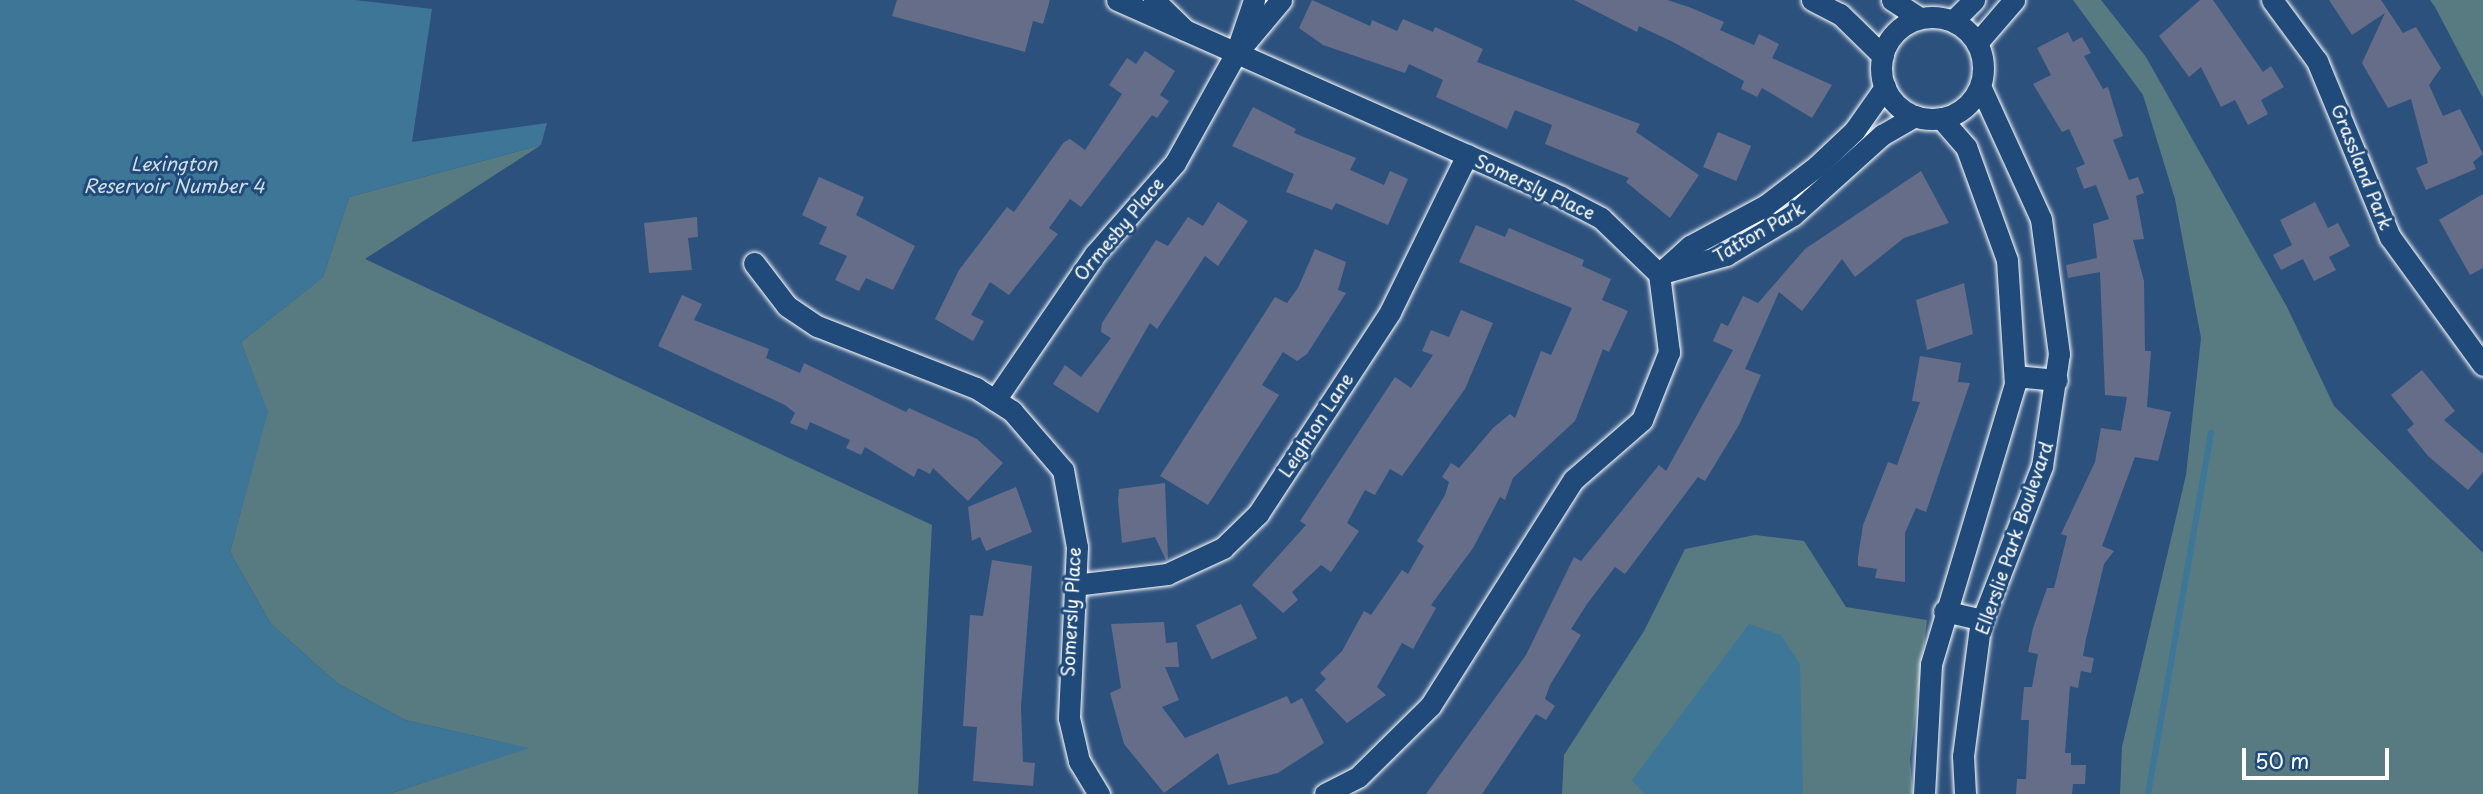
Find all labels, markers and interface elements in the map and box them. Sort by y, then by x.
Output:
street label: Grassland Park [2327,100,2397,234]
street label: Somersly Place [1471,150,1599,224]
water label: Lexington Reservoir Number 4 [84,153,264,197]
street label: Ormesby Place [1069,173,1169,285]
street label: Tatton Park [1709,197,1809,267]
street label: Leighton Lane [1274,369,1358,481]
street label: Ellerslie Park Boulevard [1971,438,2057,638]
street label: Somersly Place [1057,546,1085,678]
scale bar [2245,734,2392,778]
text: 50 m [2255,744,2309,776]

